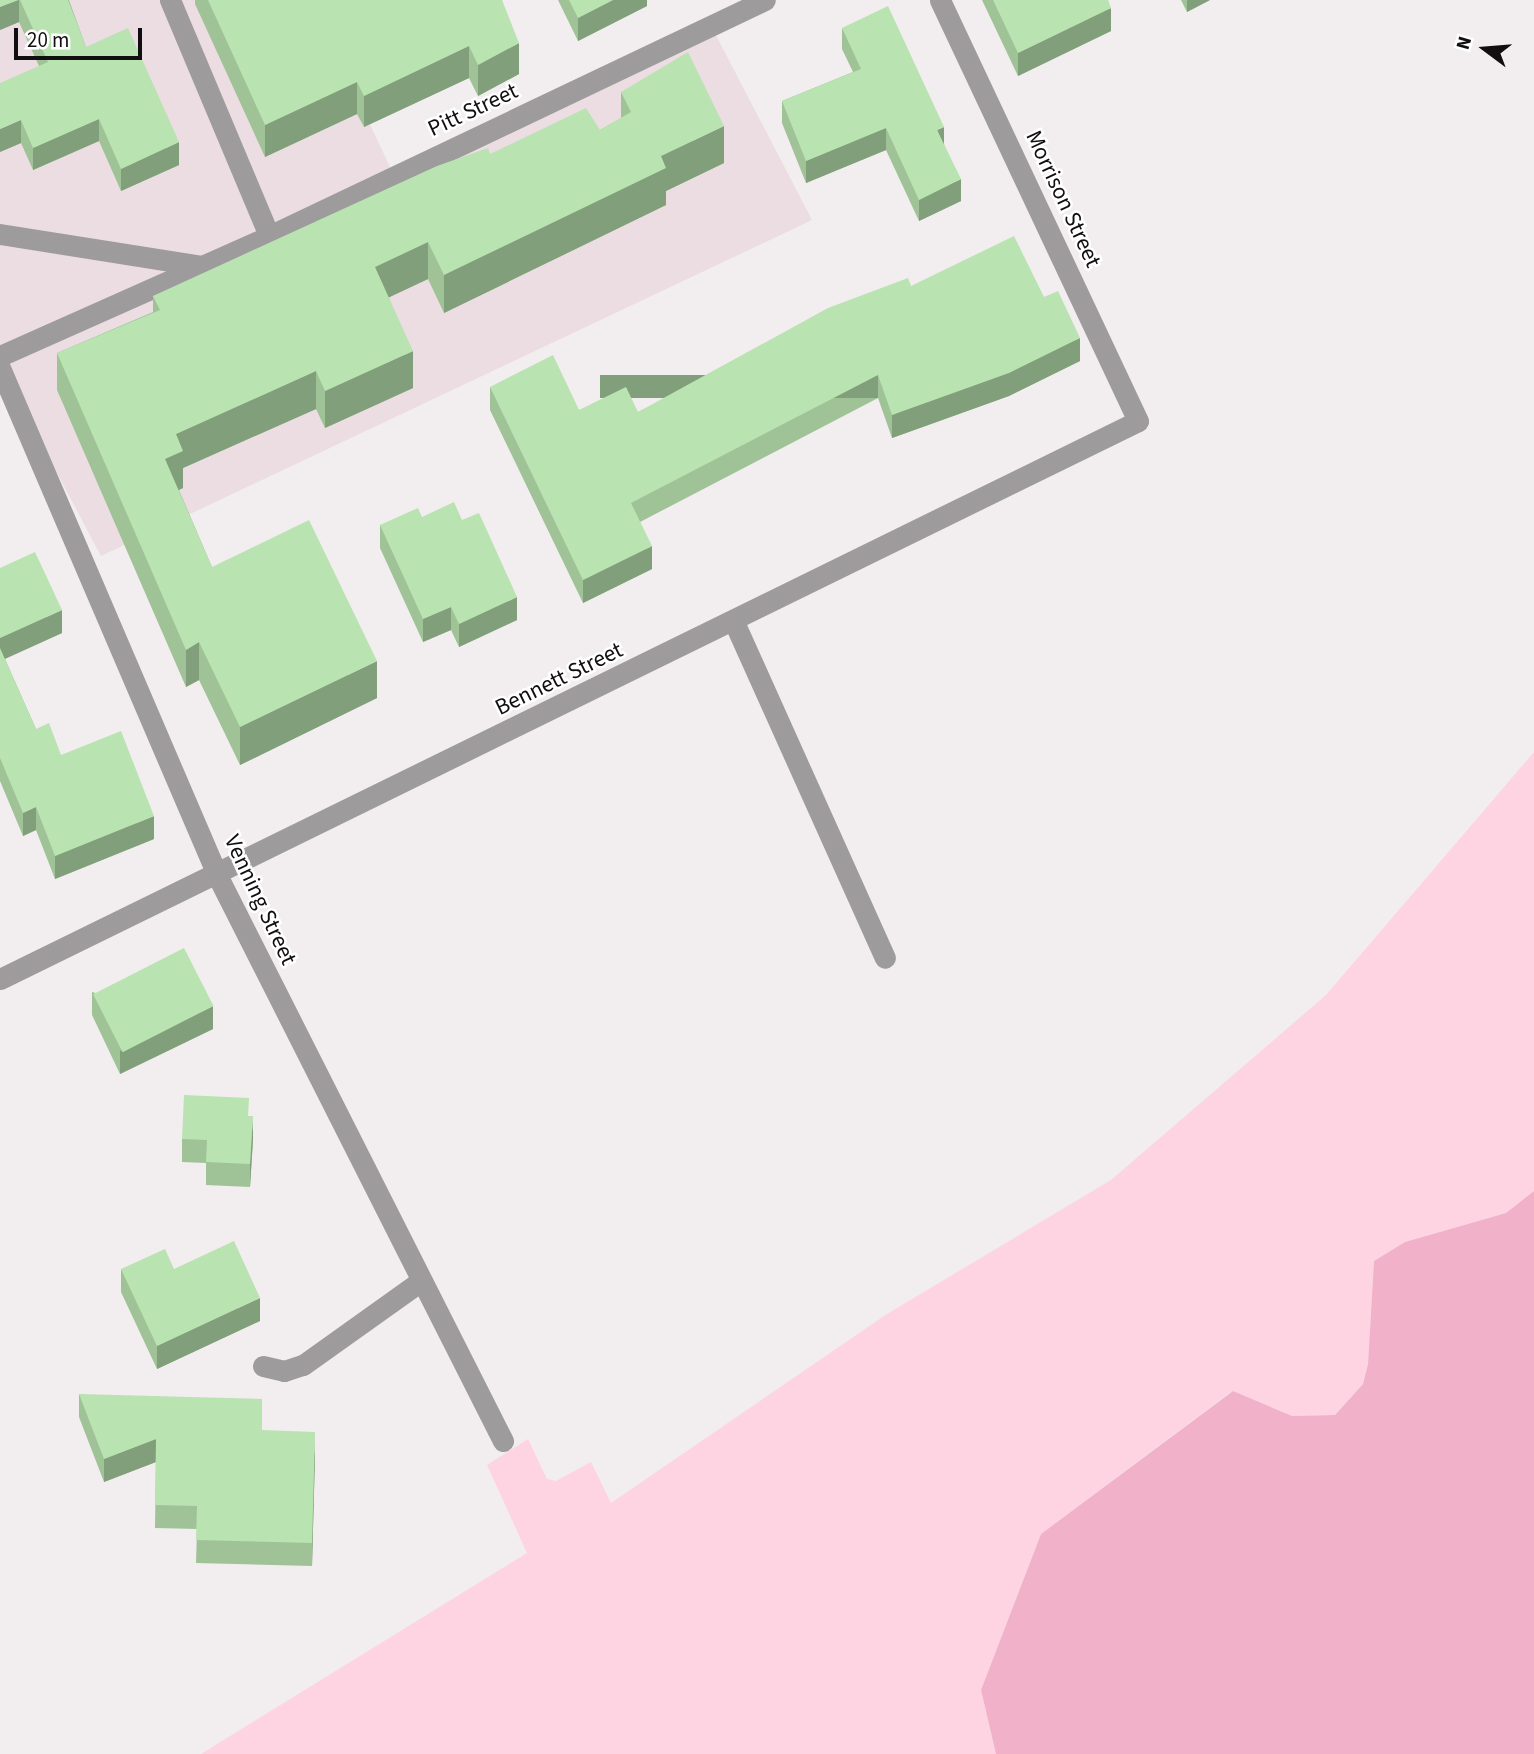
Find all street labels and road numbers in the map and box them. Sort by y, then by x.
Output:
street label: Pitt Street [424,77,522,143]
street label: Morrison Street [1019,126,1107,272]
street label: Bennett Street [491,636,627,722]
street label: Venning Street [218,831,302,969]

